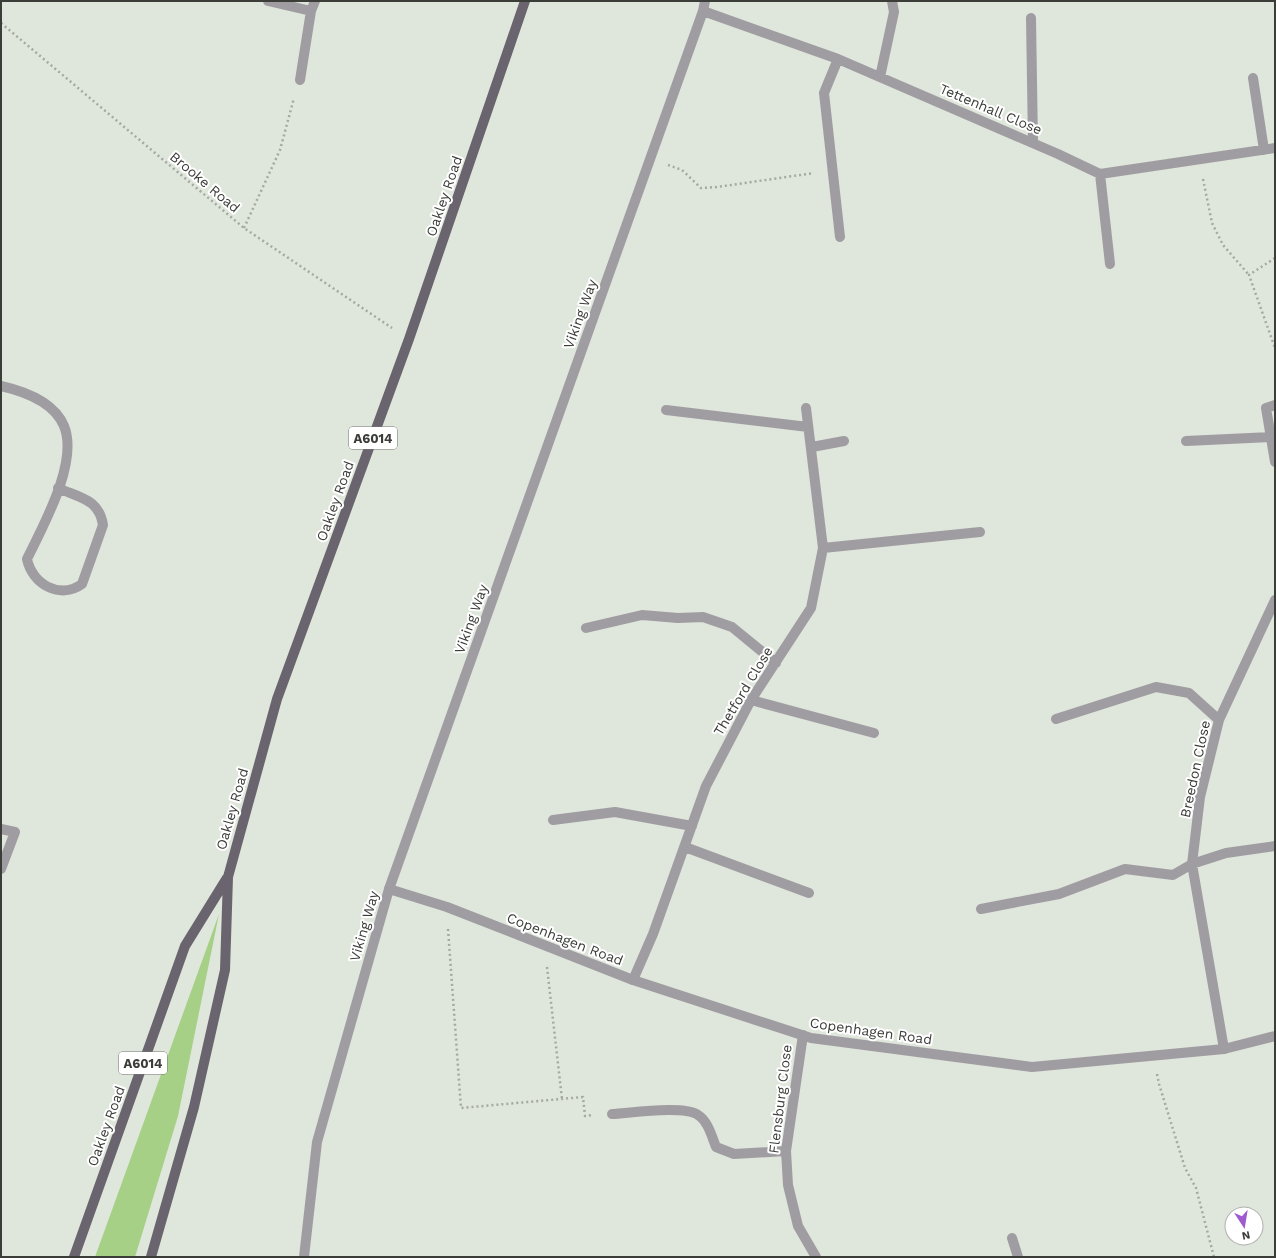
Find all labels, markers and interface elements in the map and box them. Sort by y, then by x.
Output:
street label: Tettenhall Close [937,80,1045,138]
street label: Brooke Road [167,148,243,216]
street label: Oakley Road [423,154,465,238]
street label: Viking Way [560,276,600,351]
road number: A6014 [349,427,397,449]
street label: Oakley Road [313,459,357,543]
street label: Viking Way [451,581,491,656]
street label: Thetford Close [710,644,776,738]
street label: Breedon Close [1177,719,1213,819]
street label: Oakley Road [213,766,251,852]
street label: Viking Way [346,888,382,963]
street label: Copenhagen Road [505,909,625,969]
street label: Copenhagen Road [809,1015,933,1047]
street label: Flensburg Close [765,1044,795,1154]
road number: A6014 [119,1052,167,1074]
street label: Oakley Road [84,1084,128,1168]
north arrow [1224,1206,1264,1246]
text: N [1241,1228,1251,1242]

